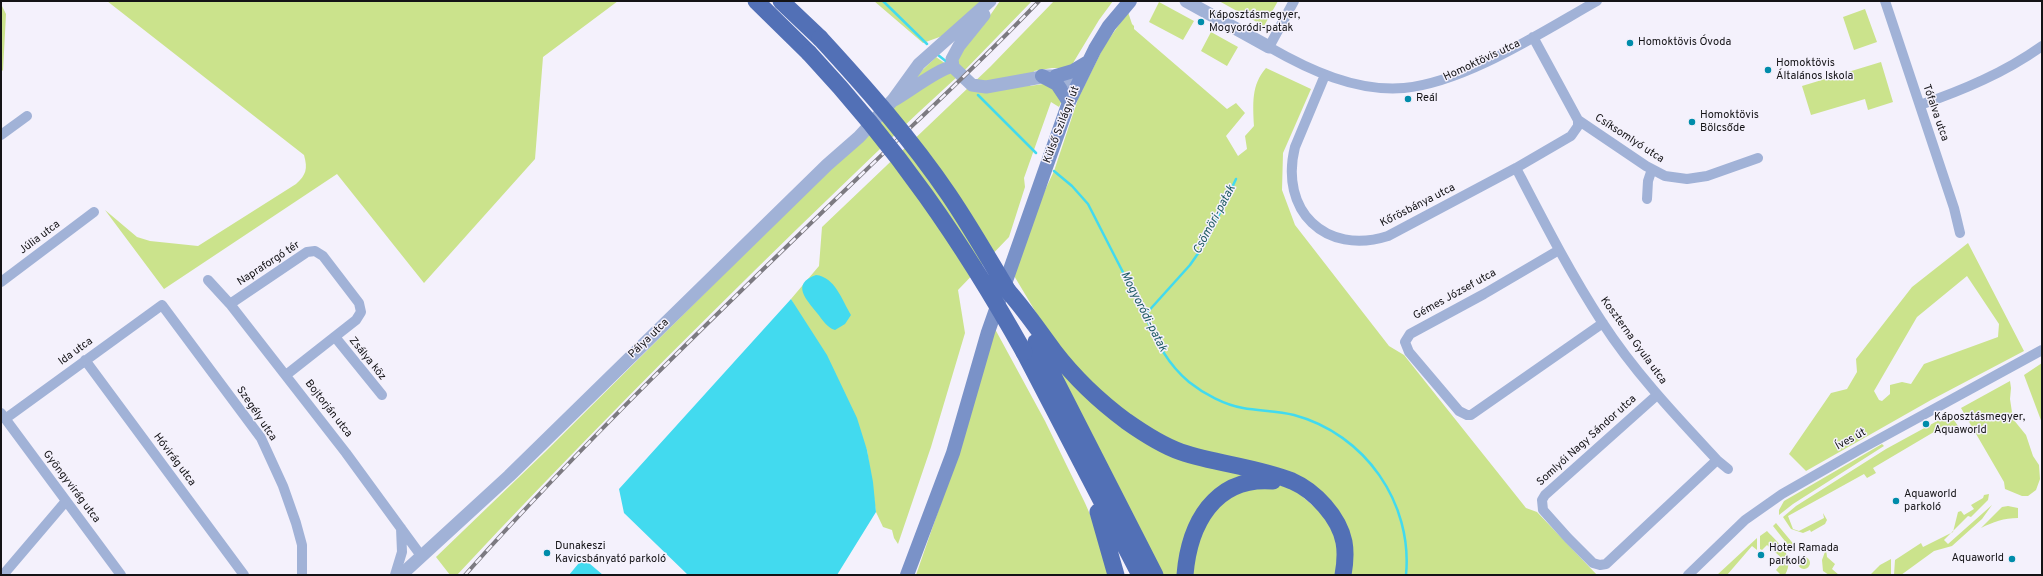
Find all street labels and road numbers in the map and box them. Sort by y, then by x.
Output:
street label: Homoktövis utca [1442,38,1522,84]
street label: Tófalva utca [1919,83,1951,143]
street label: Külső Szilágyi út [1041,85,1083,165]
street label: Csíksomlyó utca [1592,112,1666,166]
street label: Kőrösbánya utca [1378,181,1458,231]
street label: Júlia utca [17,218,63,258]
street label: Napraforgó tér [235,239,303,289]
street label: Gémes József utca [1411,267,1499,323]
street label: Koszterna Gyula utca [1597,295,1669,387]
street label: Pálya utca [626,317,672,361]
street label: Ida utca [56,335,96,369]
street label: Zsálya köz [346,335,388,383]
street label: Bojtorján utca [301,378,355,440]
street label: Szegély utca [233,384,279,444]
street label: Somlyói Nagy Sándor utca [1535,393,1639,489]
street label: Íves út [1834,426,1868,454]
street label: Hóvirág utca [150,431,198,489]
street label: Gyöngyvirág utca [40,448,102,526]

